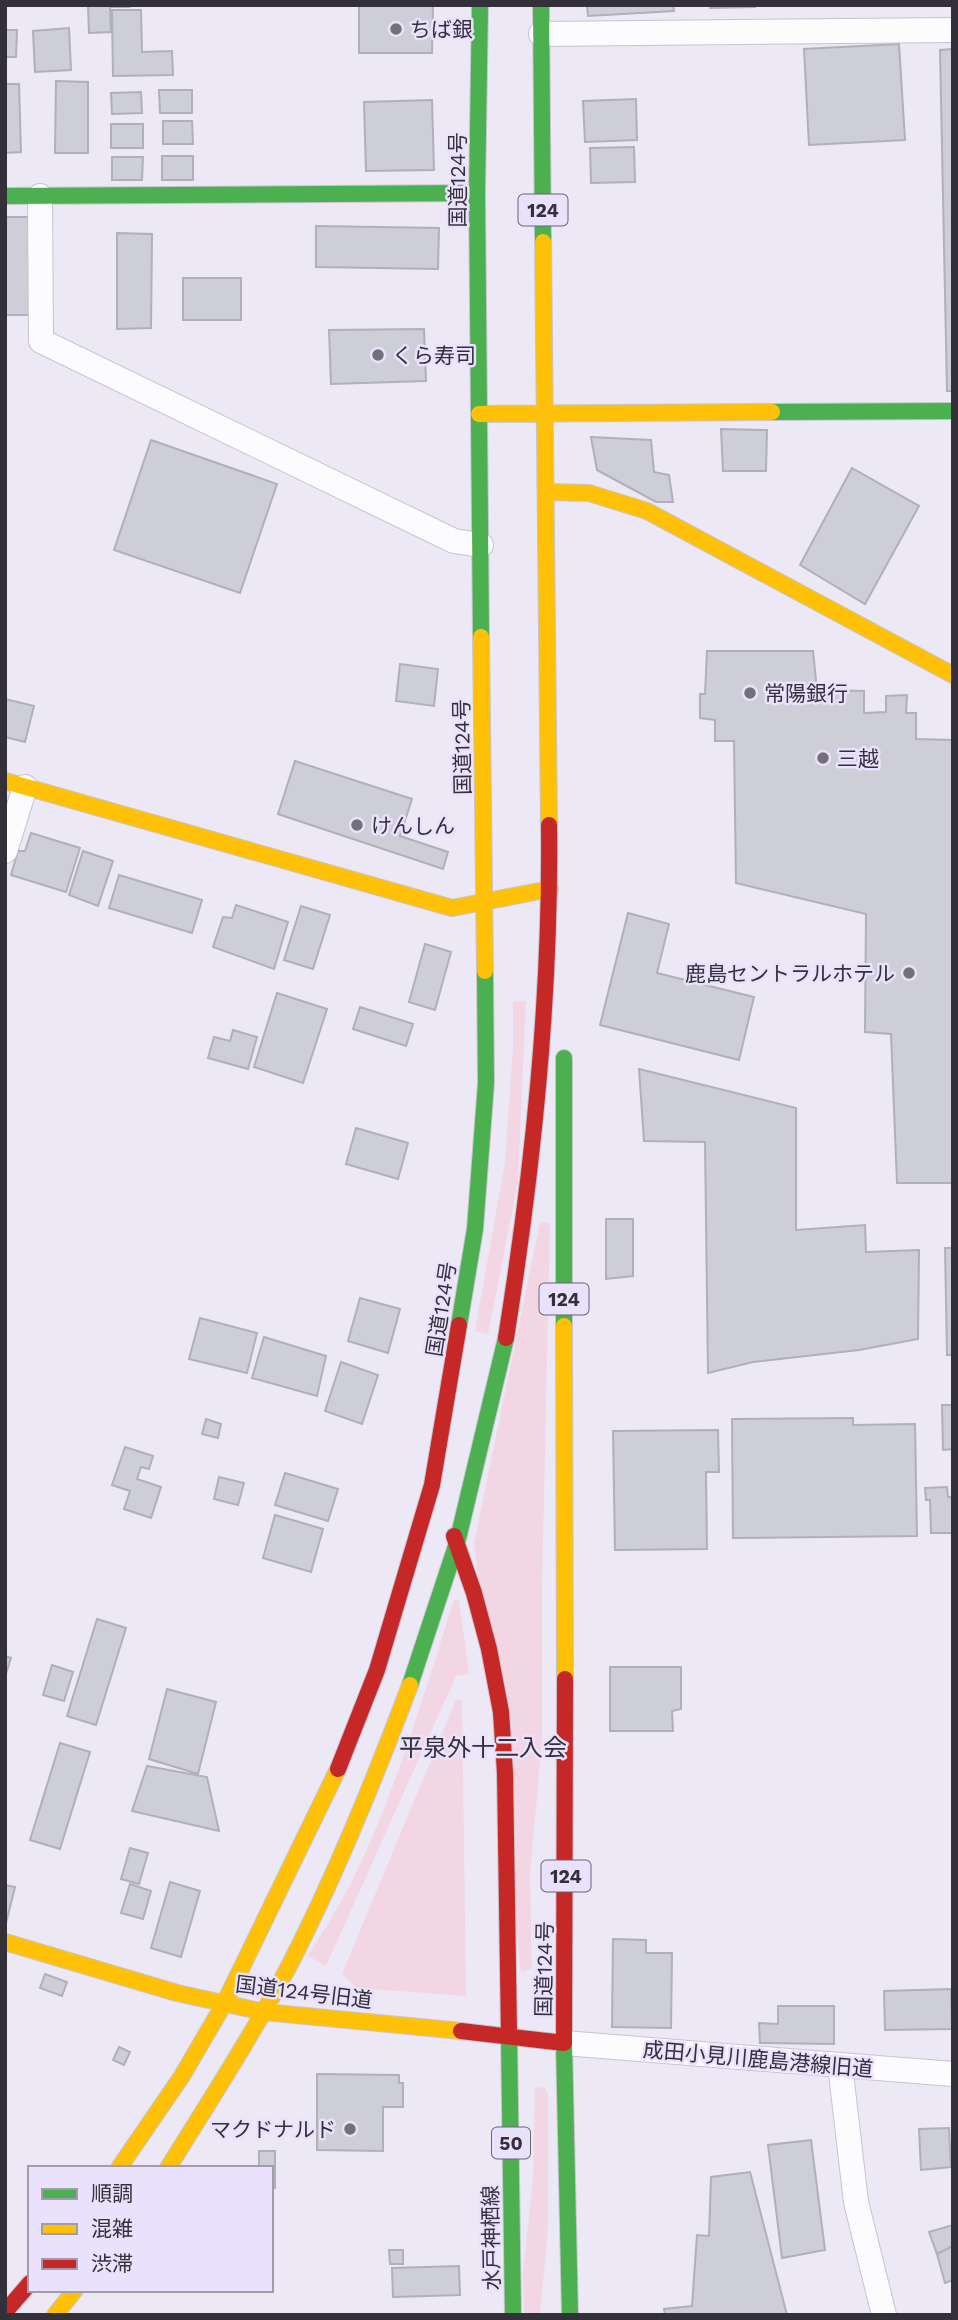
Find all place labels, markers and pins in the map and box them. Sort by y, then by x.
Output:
place label: ちば銀 [410,17,473,42]
marker: ちば銀 [388,21,404,37]
place label: くら寿司 [392,343,476,368]
marker: くら寿司 [370,347,386,363]
place label: 常陽銀行 [764,681,848,706]
marker: 常陽銀行 [742,685,758,701]
place label: 三越 [837,746,879,771]
marker: 三越 [815,750,831,766]
place label: けんしん [371,813,455,838]
marker: けんしん [349,817,365,833]
place label: 鹿島セントラルホテル [685,961,895,986]
marker: 鹿島セントラルホテル [901,965,917,981]
place label: マクドナルド [210,2117,336,2142]
marker: マクドナルド [342,2121,358,2137]

